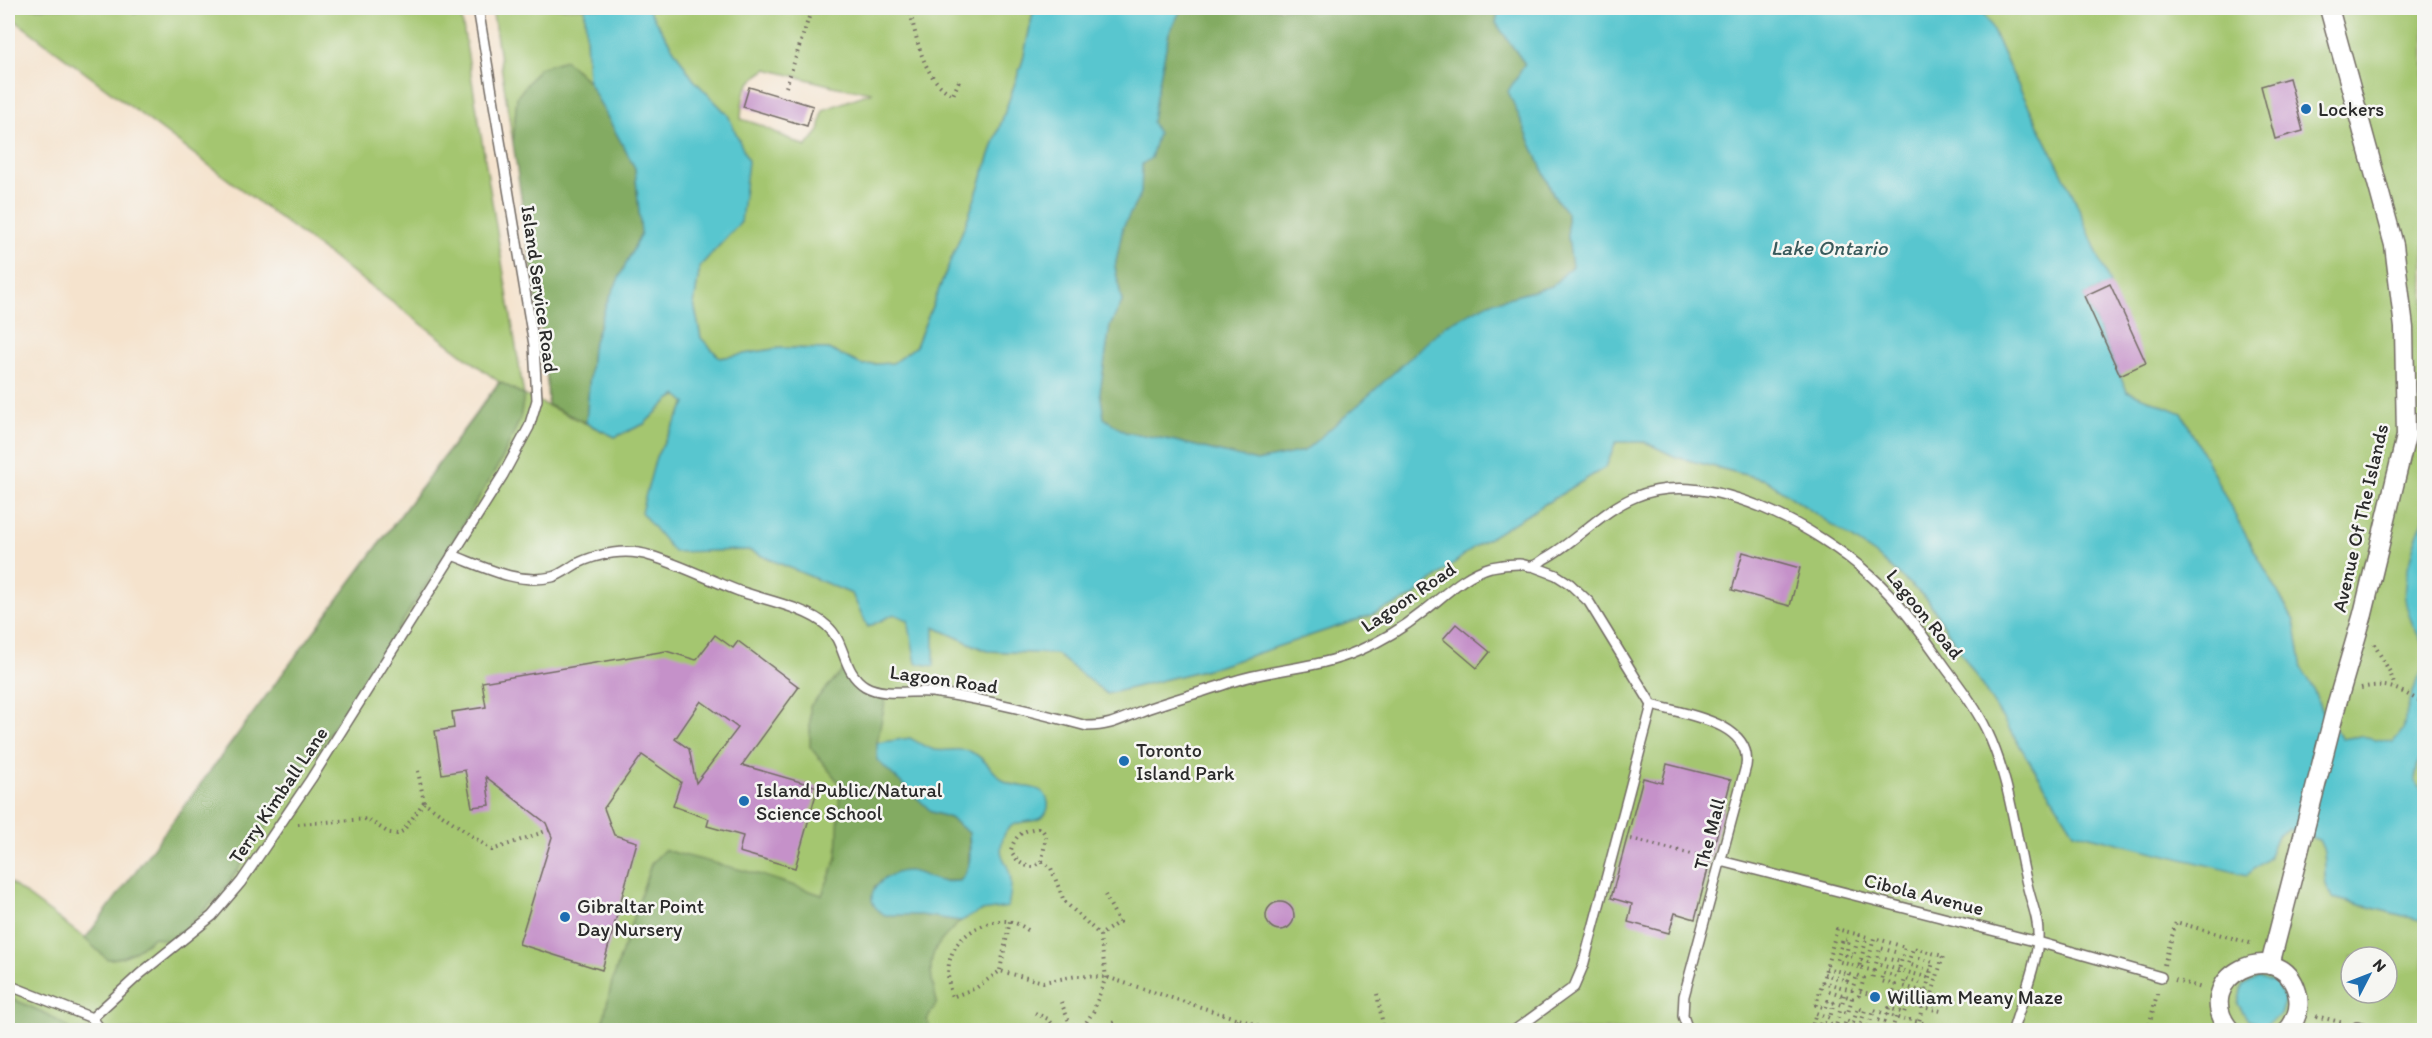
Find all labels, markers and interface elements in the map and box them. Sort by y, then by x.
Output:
place label: Lockers [2318,97,2384,121]
marker: Lockers [2299,102,2313,116]
street label: Island Service Road [516,204,564,374]
water label: Lake Ontario [1771,235,1889,260]
street label: Avenue Of The Islands [2327,422,2393,614]
street label: Lagoon Road [1356,556,1460,637]
street label: Lagoon Road [1881,564,1969,664]
street label: Lagoon Road [888,660,1000,698]
street label: Terry Kimball Lane [223,722,333,868]
place label: Toronto Island Park [1136,738,1235,785]
marker: Toronto Island Park [1117,754,1131,768]
place label: Island Public/Natural Science School [756,778,943,825]
marker: Island Public/Natural Science School [737,794,751,808]
street label: The Mall [1688,795,1730,873]
street label: Cibola Avenue [1862,868,1986,920]
place label: Gibraltar Point Day Nursery [577,894,704,941]
marker: Gibraltar Point Day Nursery [558,910,572,924]
north arrow [2339,945,2399,1005]
text: N [2369,955,2390,976]
place label: William Meany Maze [1887,985,2063,1009]
marker: William Meany Maze [1868,990,1882,1004]

